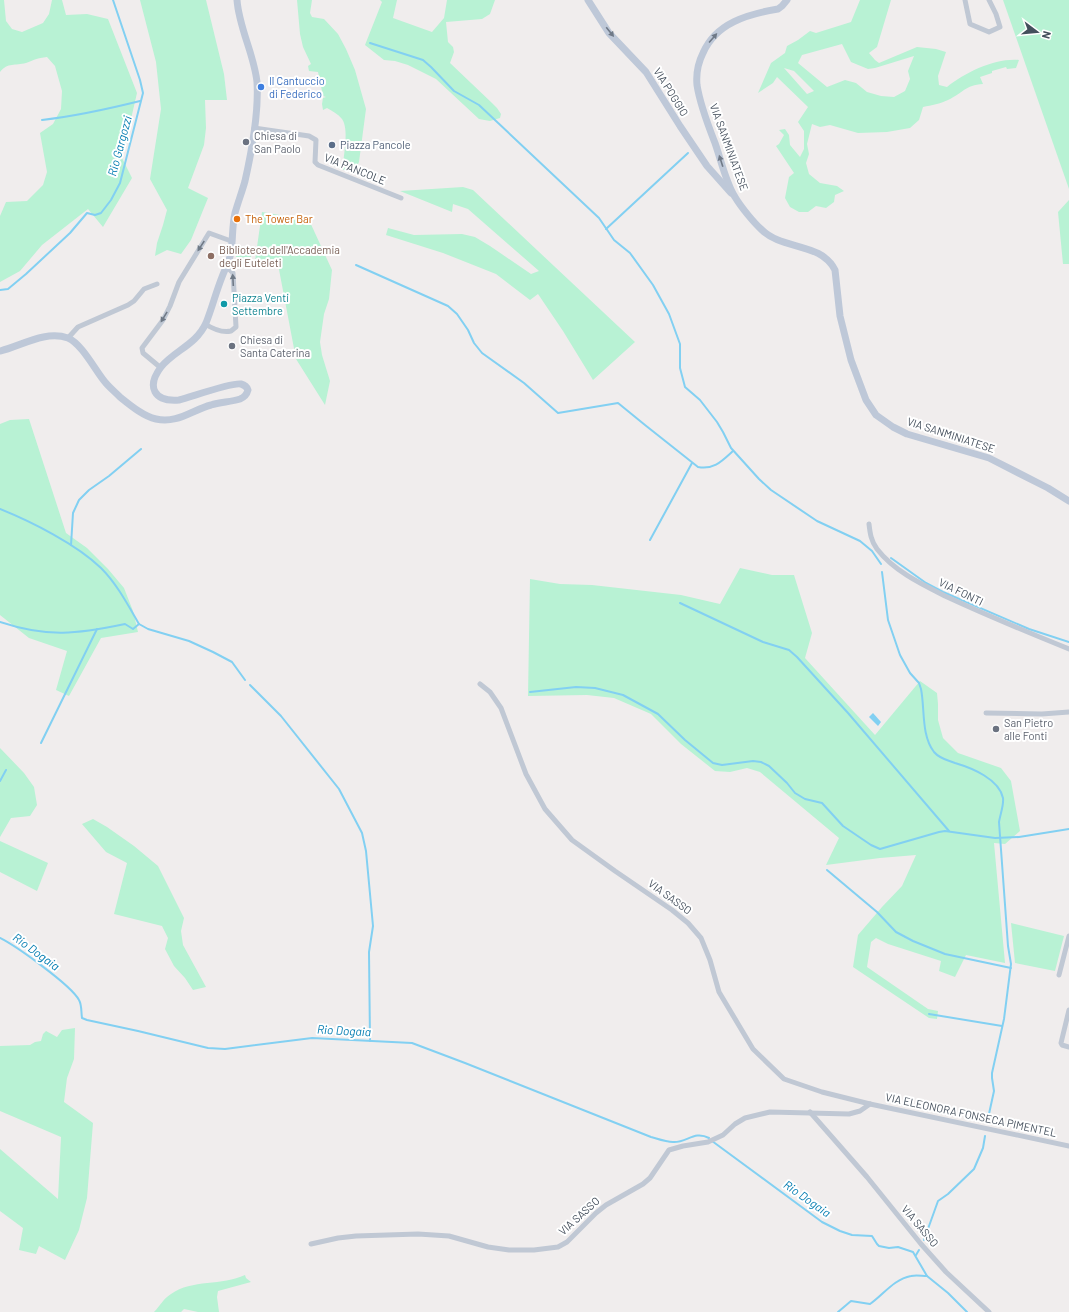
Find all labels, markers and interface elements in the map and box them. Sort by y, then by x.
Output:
north arrow [1017,12,1057,52]
one-way arrow [605,27,614,38]
text: N [1040,30,1054,40]
one-way arrow [708,33,717,44]
street label: VIA POGGIO [651,65,692,119]
place label: Il Cantuccio di Federico [269,74,325,100]
marker: Il Cantuccio di Federico [256,82,266,92]
street label: VIA SANMINIATESE [708,102,751,192]
water label: Rio Gargozzi [104,114,134,178]
place label: Chiesa di San Paolo [254,129,301,155]
marker: Chiesa di San Paolo [241,137,251,147]
place label: Piazza Pancole [340,138,411,151]
marker: Piazza Pancole [327,140,337,150]
street label: VIA PANCOLE [323,150,388,187]
one-way arrow [718,154,724,166]
place label: The Tower Bar [245,212,313,225]
marker: The Tower Bar [232,214,242,224]
one-way arrow [197,241,205,251]
place label: Biblioteca dell'Accademia degli Euteleti [219,243,340,269]
marker: Biblioteca dell'Accademia degli Euteleti [206,251,216,261]
one-way arrow [230,274,237,286]
place label: Piazza Venti Settembre [232,291,289,317]
marker: Piazza Venti Settembre [219,299,229,309]
one-way arrow [161,311,168,323]
place label: Chiesa di Santa Caterina [240,333,310,359]
marker: Chiesa di Santa Caterina [227,341,237,351]
street label: VIA SANMINIATESE [906,414,997,455]
street label: VIA FONTI [937,575,986,608]
place label: San Pietro alle Fonti [1004,716,1053,742]
marker: San Pietro alle Fonti [991,724,1001,734]
street label: VIA SASSO [646,876,695,917]
water label: Rio Dogaia [11,930,63,973]
water label: Rio Dogaia [317,1022,371,1038]
street label: VIA ELEONORA FONSECA PIMENTEL [884,1090,1058,1139]
water label: Rio Dogaia [781,1177,834,1219]
street label: VIA SASSO [556,1194,602,1237]
street label: VIA SASSO [899,1202,942,1249]

